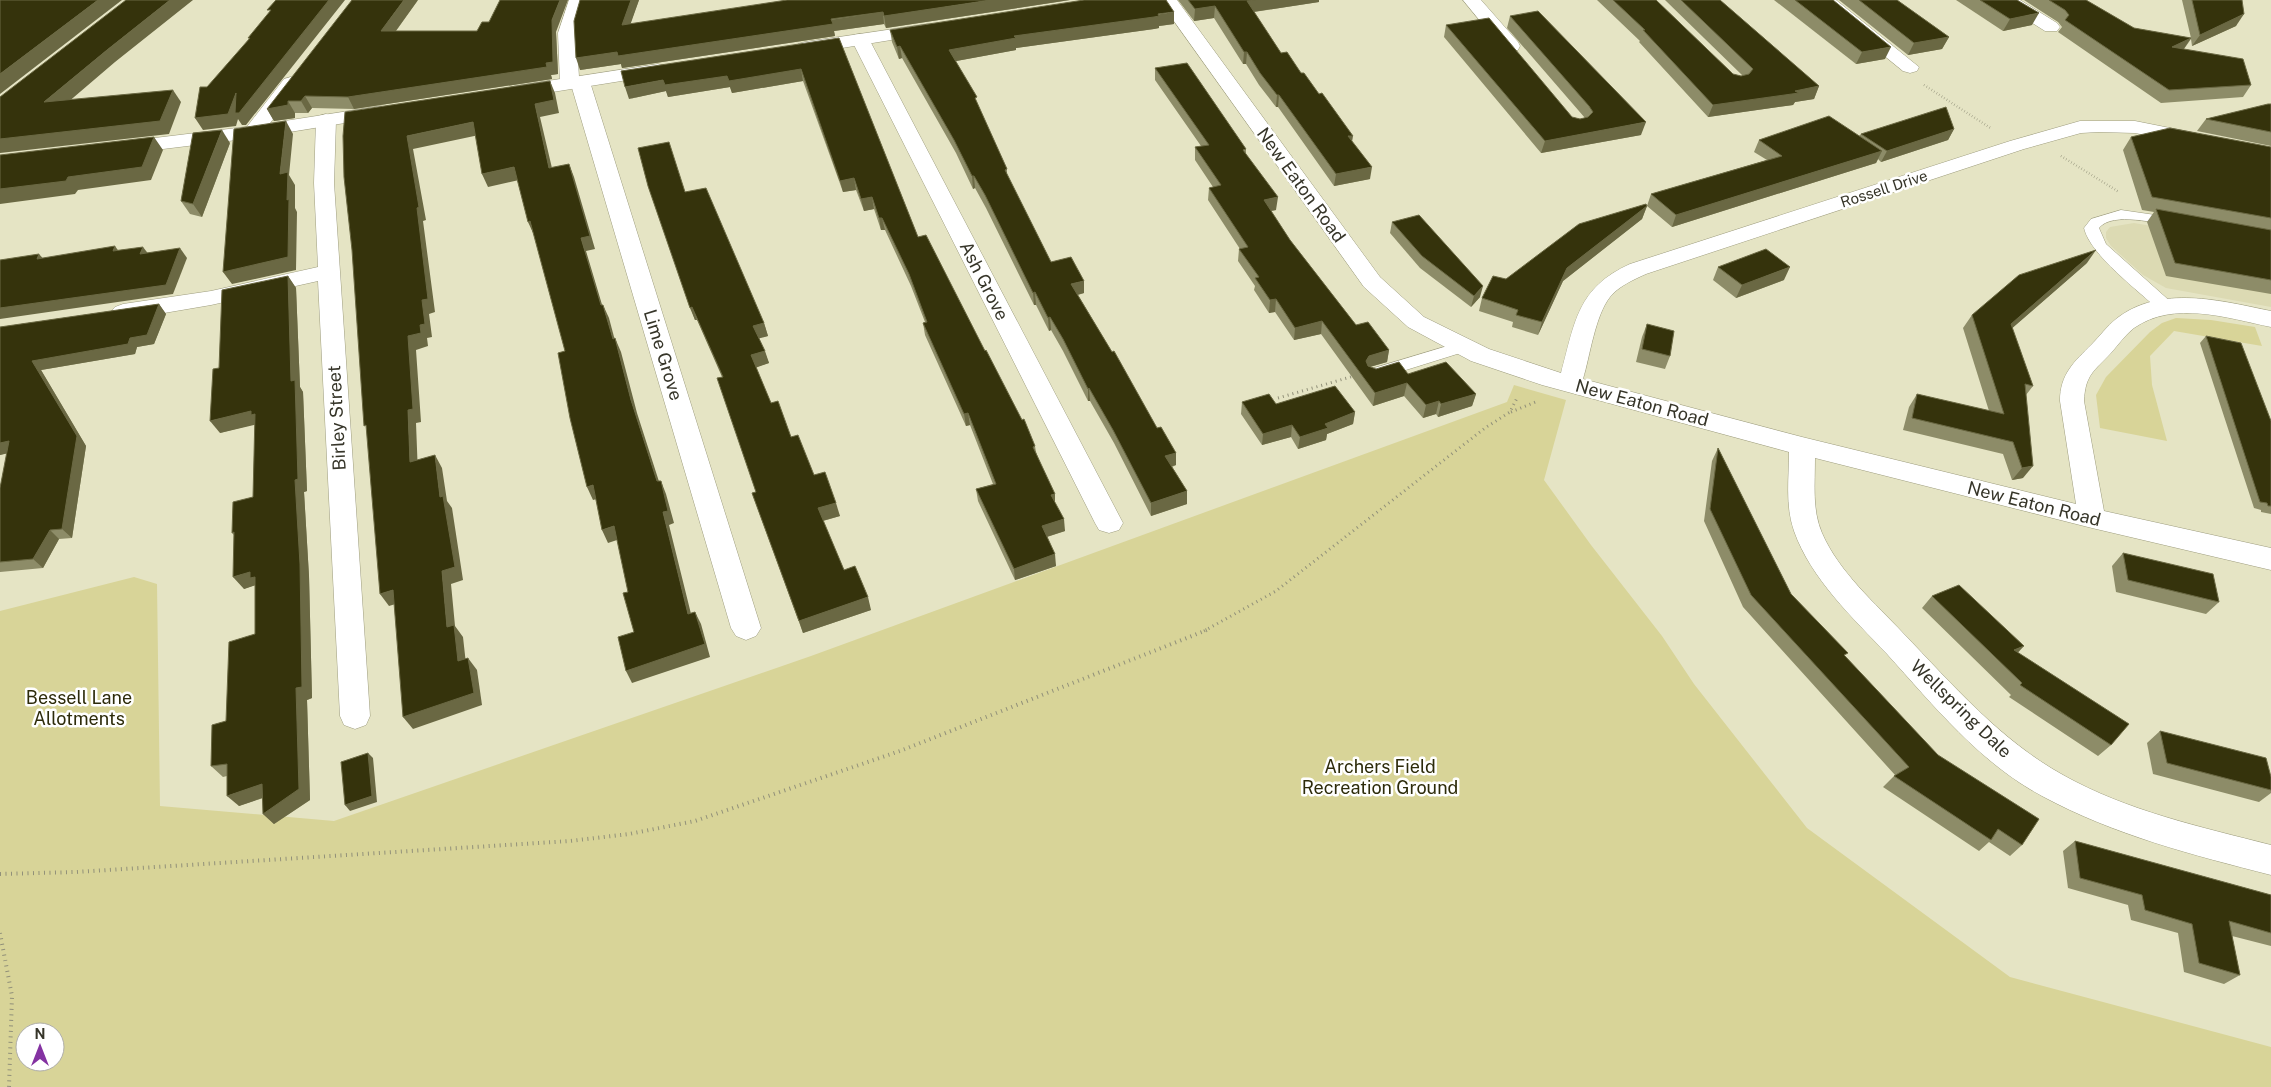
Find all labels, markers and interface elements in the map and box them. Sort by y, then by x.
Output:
street label: New Eaton Road [1253,123,1350,246]
street label: Rossell Drive [1838,166,1929,211]
street label: Ash Grove [956,238,1013,324]
street label: Lime Grove [640,307,687,403]
street label: Birley Street [323,365,350,471]
street label: New Eaton Road [1573,375,1711,430]
street label: New Eaton Road [1965,477,2103,530]
street label: Wellspring Dale [1907,655,2016,762]
park label: Bessell Lane Allotments [26,687,132,729]
park label: Archers Field Recreation Ground [1302,756,1458,798]
north arrow [15,1022,65,1072]
text: N [35,1026,45,1042]

